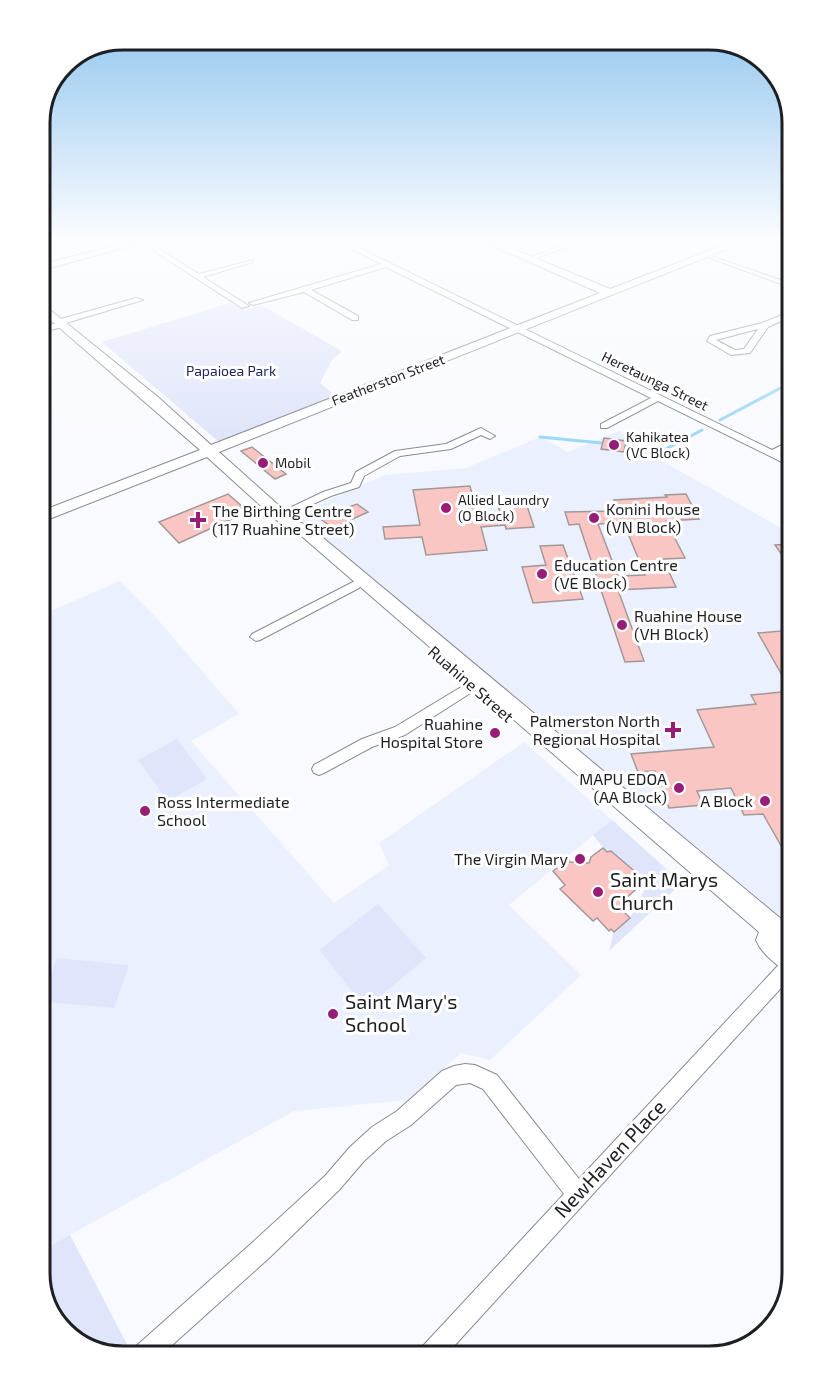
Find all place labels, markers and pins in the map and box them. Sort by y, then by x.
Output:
place label: Kahikatea (VC Block) [626,428,690,461]
marker: Kahikatea (VC Block) [607,438,621,452]
place label: Mobil [275,454,312,471]
marker: Mobil [256,456,270,470]
place label: Allied Laundry (O Block) [458,491,550,524]
place label: Konini House (VN Block) [606,499,700,536]
place label: The Birthing Centre (117 Ruahine Street) [212,501,354,538]
marker: Allied Laundry (O Block) [439,501,453,515]
marker: The Birthing Centre (117 Ruahine Street) [189,511,207,529]
marker: Konini House (VN Block) [587,511,601,525]
place label: Education Centre (VE Block) [554,555,678,592]
marker: Education Centre (VE Block) [535,567,549,581]
place label: Ruahine House (VH Block) [634,606,742,643]
marker: Ruahine House (VH Block) [615,618,629,632]
place label: Palmerston North Regional Hospital [530,711,660,748]
place label: Ruahine Hospital Store [380,714,483,751]
marker: Palmerston North Regional Hospital [664,721,682,739]
marker: Ruahine Hospital Store [488,726,502,740]
place label: MAPU EDOA (AA Block) [579,769,667,806]
marker: MAPU EDOA (AA Block) [672,781,686,795]
place label: A Block [700,791,753,810]
place label: Ross Intermediate School [157,792,290,829]
marker: A Block [758,794,772,808]
marker: Ross Intermediate School [138,804,152,818]
place label: The Virgin Mary [454,849,569,868]
marker: The Virgin Mary [573,852,587,866]
place label: Saint Marys Church [610,867,718,914]
marker: Saint Marys Church [591,885,605,899]
place label: Saint Mary's School [345,989,457,1036]
marker: Saint Mary's School [326,1007,340,1021]

